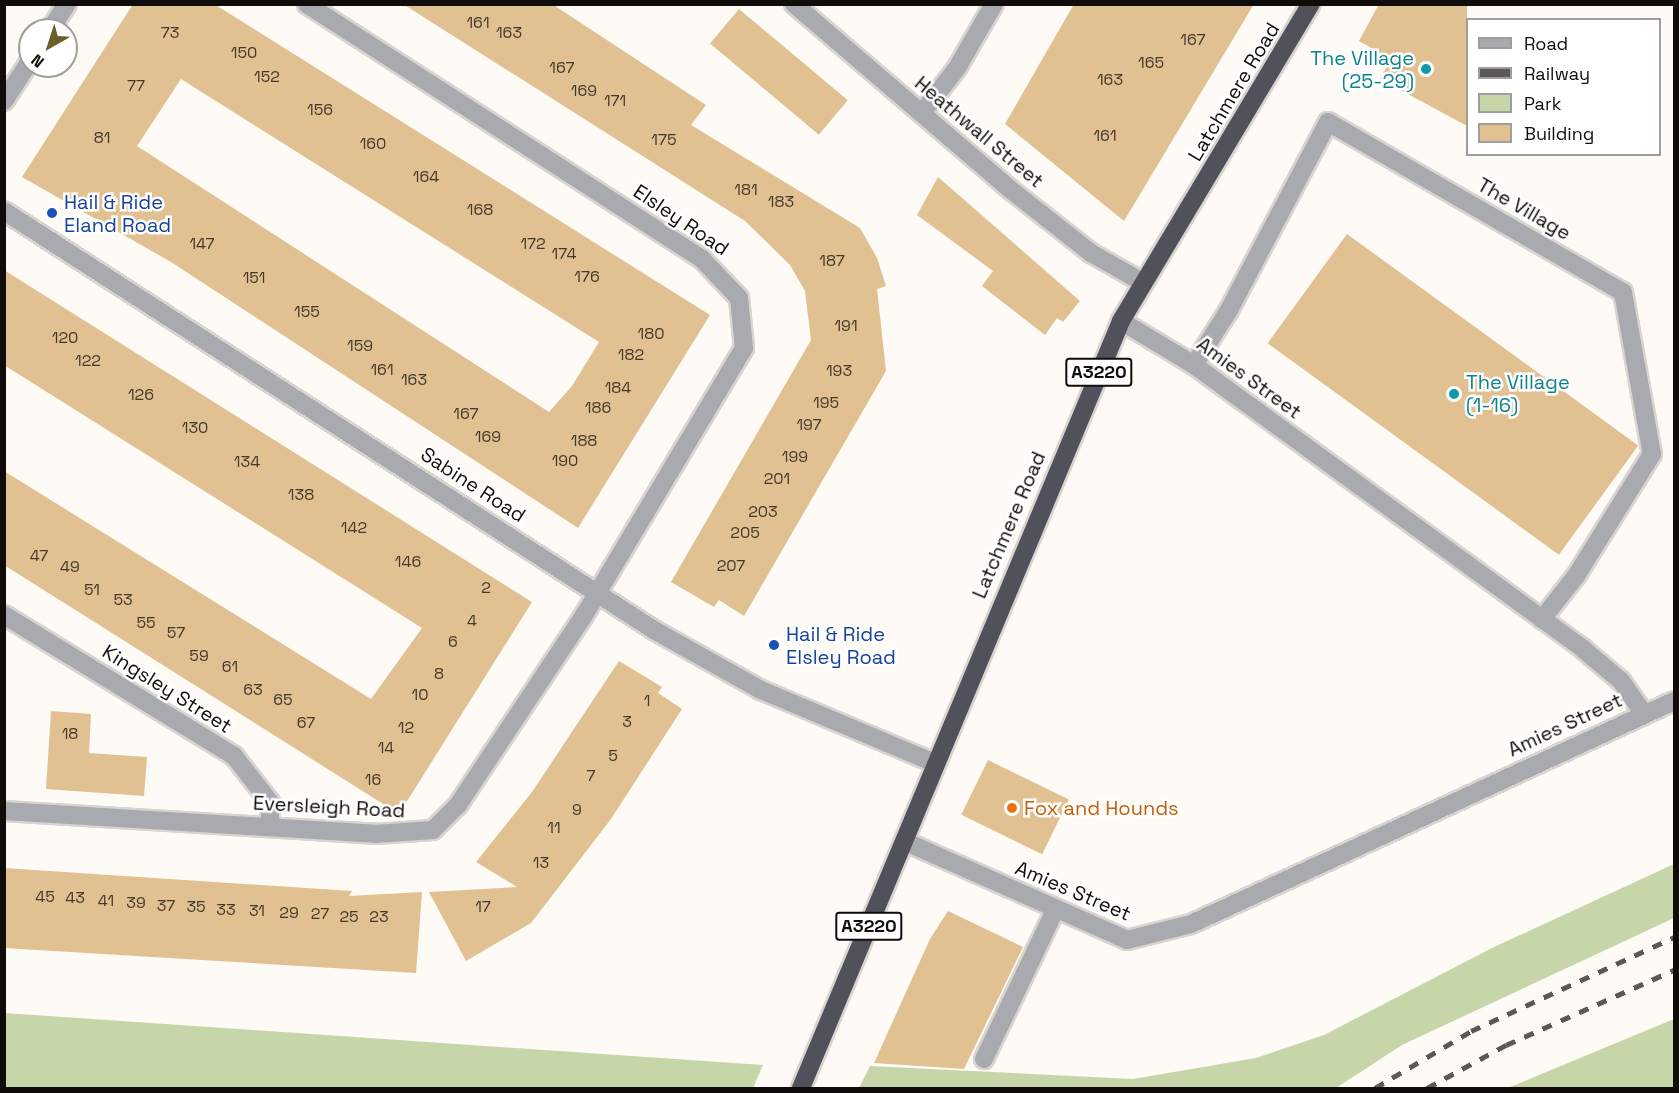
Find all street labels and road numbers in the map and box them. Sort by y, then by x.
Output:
street label: Latchmere Road [1183,18,1285,166]
street label: Heathwall Street [910,71,1048,193]
street label: The Village [1473,173,1575,245]
street label: Elsley Road [629,179,733,261]
street label: Amies Street [1192,332,1306,424]
road number: A3220 [1064,357,1134,387]
street label: Sabine Road [416,442,530,528]
street label: Latchmere Road [967,448,1051,602]
street label: Kingsley Street [98,640,236,738]
street label: Amies Street [1504,688,1626,762]
street label: Eversleigh Road [252,791,406,823]
street label: Amies Street [1012,856,1134,926]
road number: A3220 [834,911,904,941]

